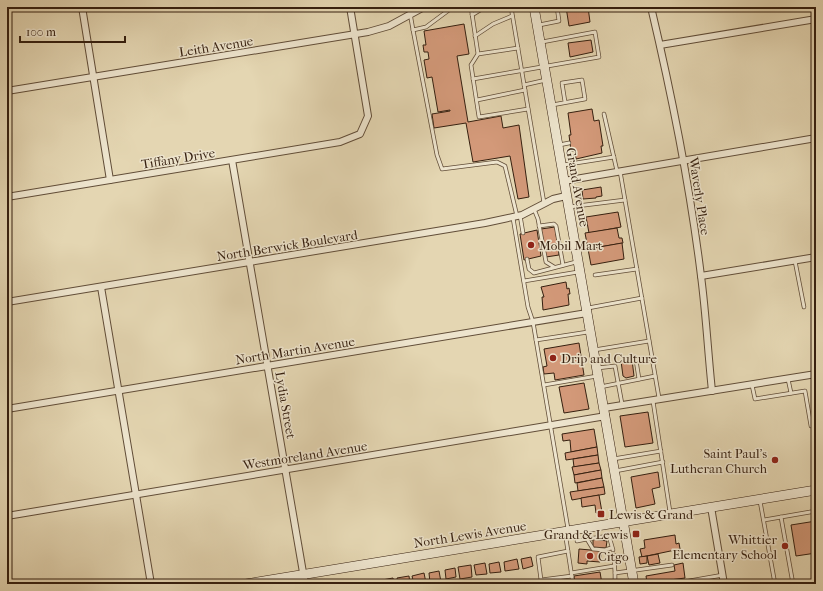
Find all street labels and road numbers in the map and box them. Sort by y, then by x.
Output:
street label: Leith Avenue [178,33,255,60]
street label: Tiffany Drive [140,145,217,172]
street label: Grand Avenue [563,146,592,228]
street label: Waverly Place [686,155,713,237]
street label: North Berwick Boulevard [216,227,360,264]
street label: North Martin Avenue [234,334,356,367]
street label: Lydia Street [272,370,299,440]
street label: Westmoreland Avenue [241,438,369,473]
street label: North Lewis Avenue [413,518,528,551]

